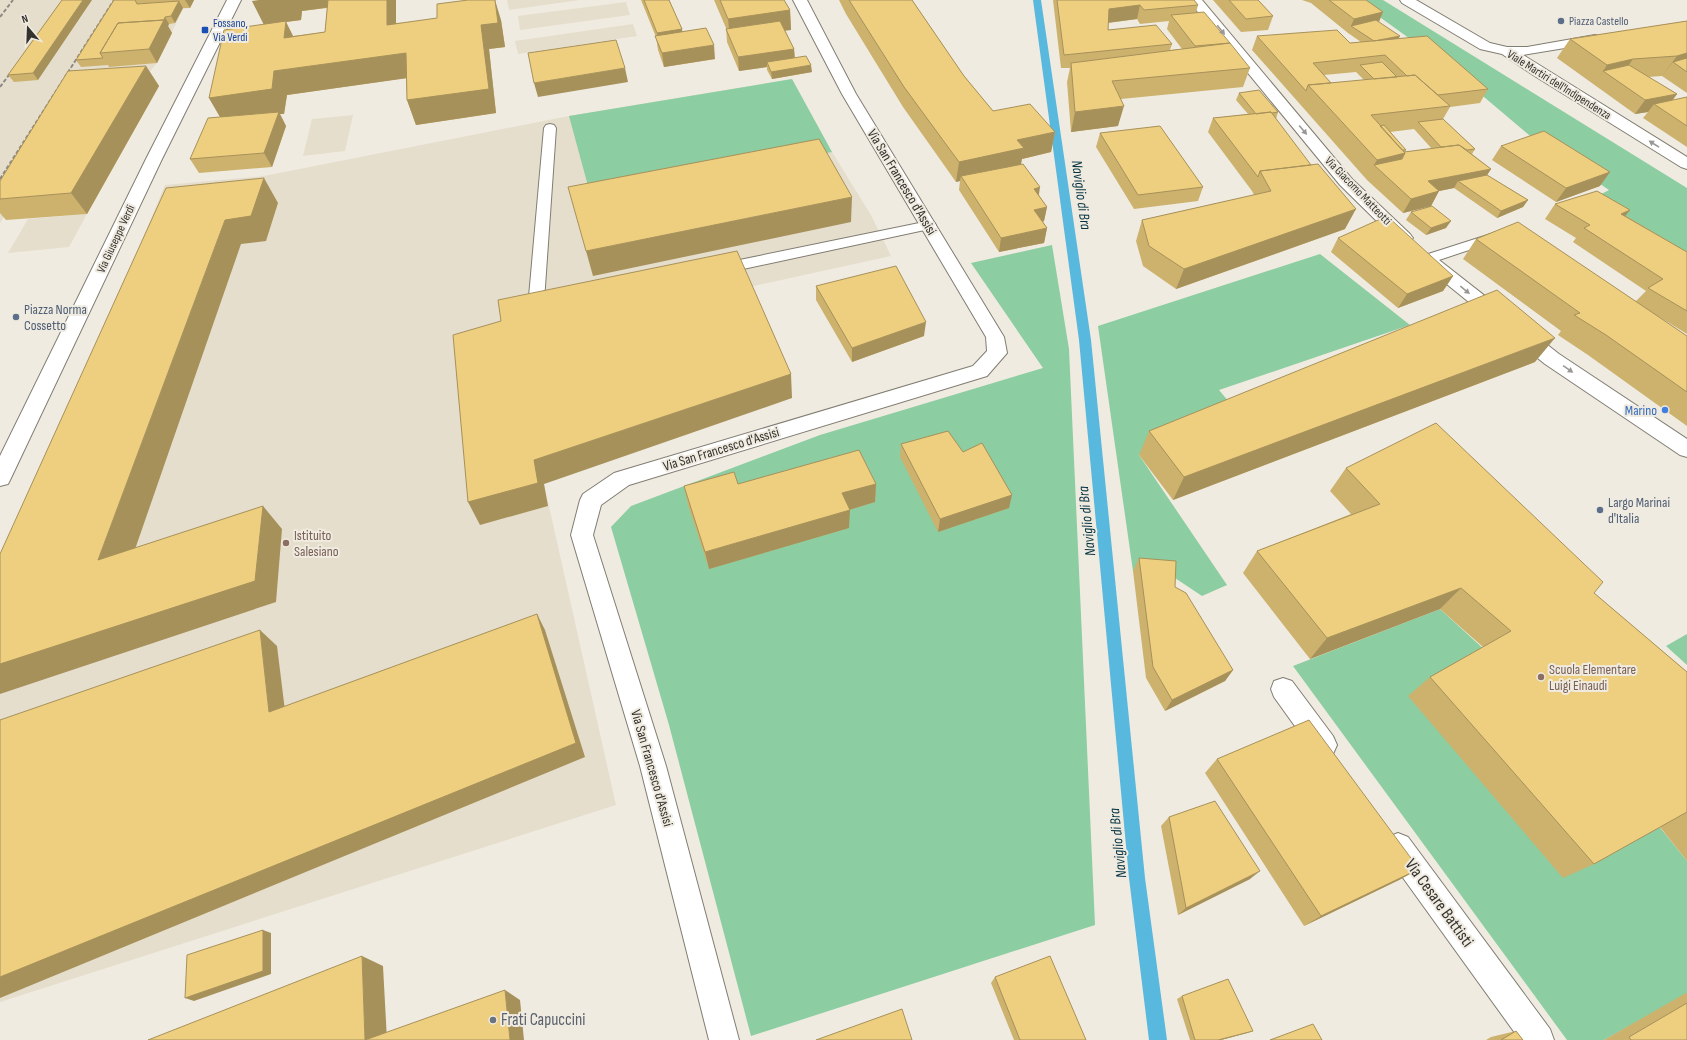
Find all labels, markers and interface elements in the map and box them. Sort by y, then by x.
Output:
north arrow [8,8,48,48]
text: N [20,12,30,26]
place label: Piazza Castello [1569,14,1628,29]
place label: Fossano, Via Verdi [213,16,248,45]
marker: Piazza Castello [1556,16,1566,26]
one-way arrow [1216,24,1225,35]
marker: Fossano, Via Verdi [200,25,210,35]
street label: Viale Martiri dell'Indipendenza [1504,47,1614,123]
one-way arrow [1298,125,1307,136]
street label: Via San Francesco d'Assisi [864,126,940,238]
one-way arrow [1648,140,1660,147]
street label: Via Giacomo Matteotti [1321,154,1395,228]
water label: Naviglio di Bra [1067,159,1095,231]
street label: Via Giuseppe Verdi [94,202,138,276]
one-way arrow [1460,285,1471,294]
place label: Piazza Norma Cossetto [24,301,87,334]
marker: Piazza Norma Cossetto [11,312,21,322]
one-way arrow [1562,366,1573,373]
place label: Marino [1625,402,1657,419]
marker: Marino [1660,405,1670,415]
street label: Via San Francesco d'Assisi [661,423,781,475]
water label: Naviglio di Bra [1074,485,1100,557]
place label: Largo Marinai d'Italia [1608,494,1670,527]
marker: Largo Marinai d'Italia [1595,505,1605,515]
place label: Istituito Salesiano [294,527,339,560]
marker: Istituito Salesiano [281,538,291,548]
place label: Scuola Elementare Luigi Einaudi [1549,661,1636,694]
marker: Scuola Elementare Luigi Einaudi [1536,672,1546,682]
street label: Via San Francesco d'Assisi [627,708,677,828]
water label: Naviglio di Bra [1105,807,1131,879]
street label: Via Cesare Battisti [1400,855,1478,951]
place label: Frati Capuccini [501,1010,585,1030]
marker: Frati Capuccini [488,1015,498,1025]

